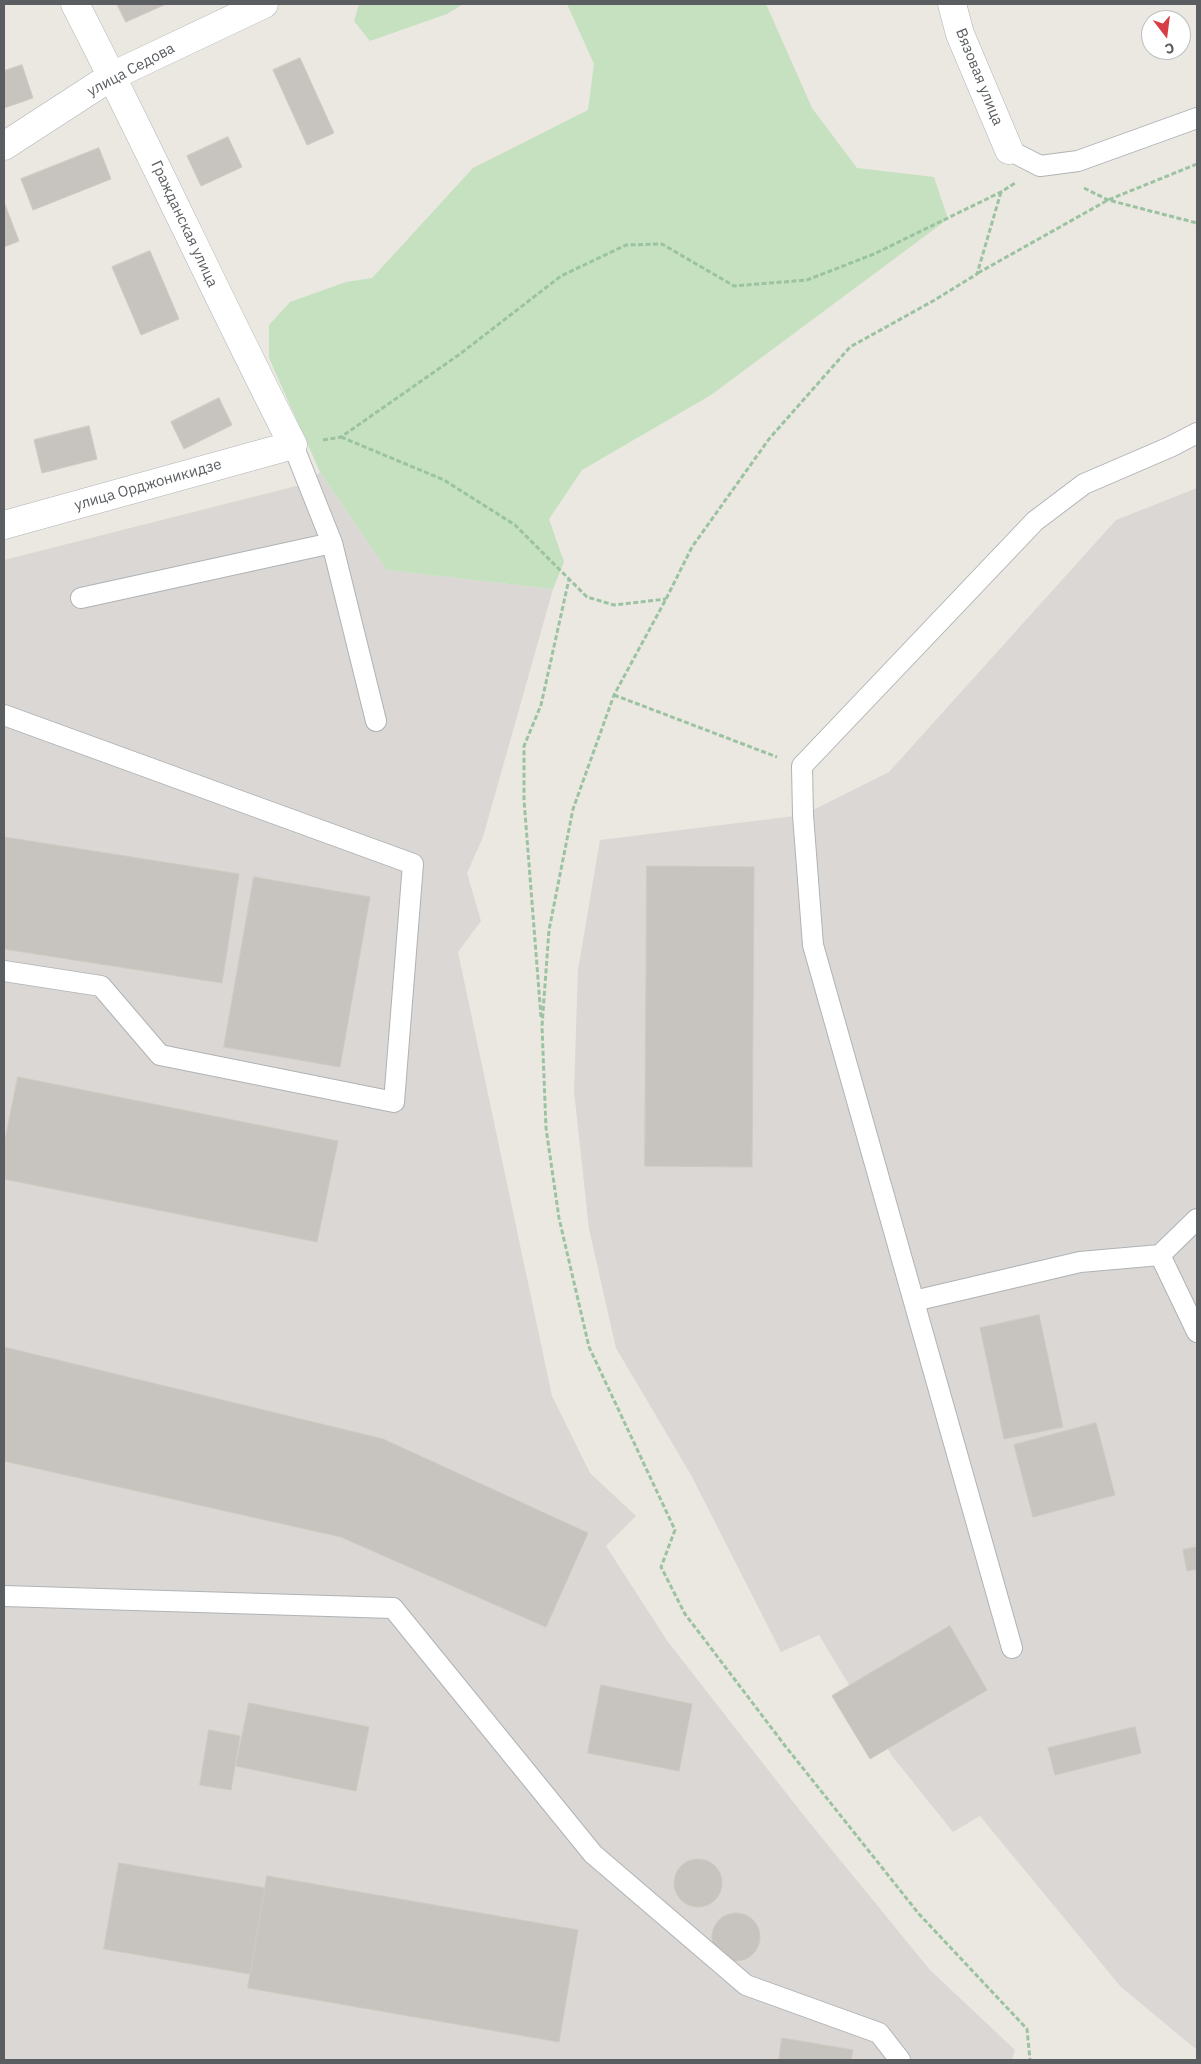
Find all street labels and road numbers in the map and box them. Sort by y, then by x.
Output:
street label: Вязовая улица [951,26,1007,128]
street label: улица Седова [84,39,178,101]
street label: Гражданская улица [147,158,221,290]
street label: улица Орджоникидзе [72,455,224,515]

